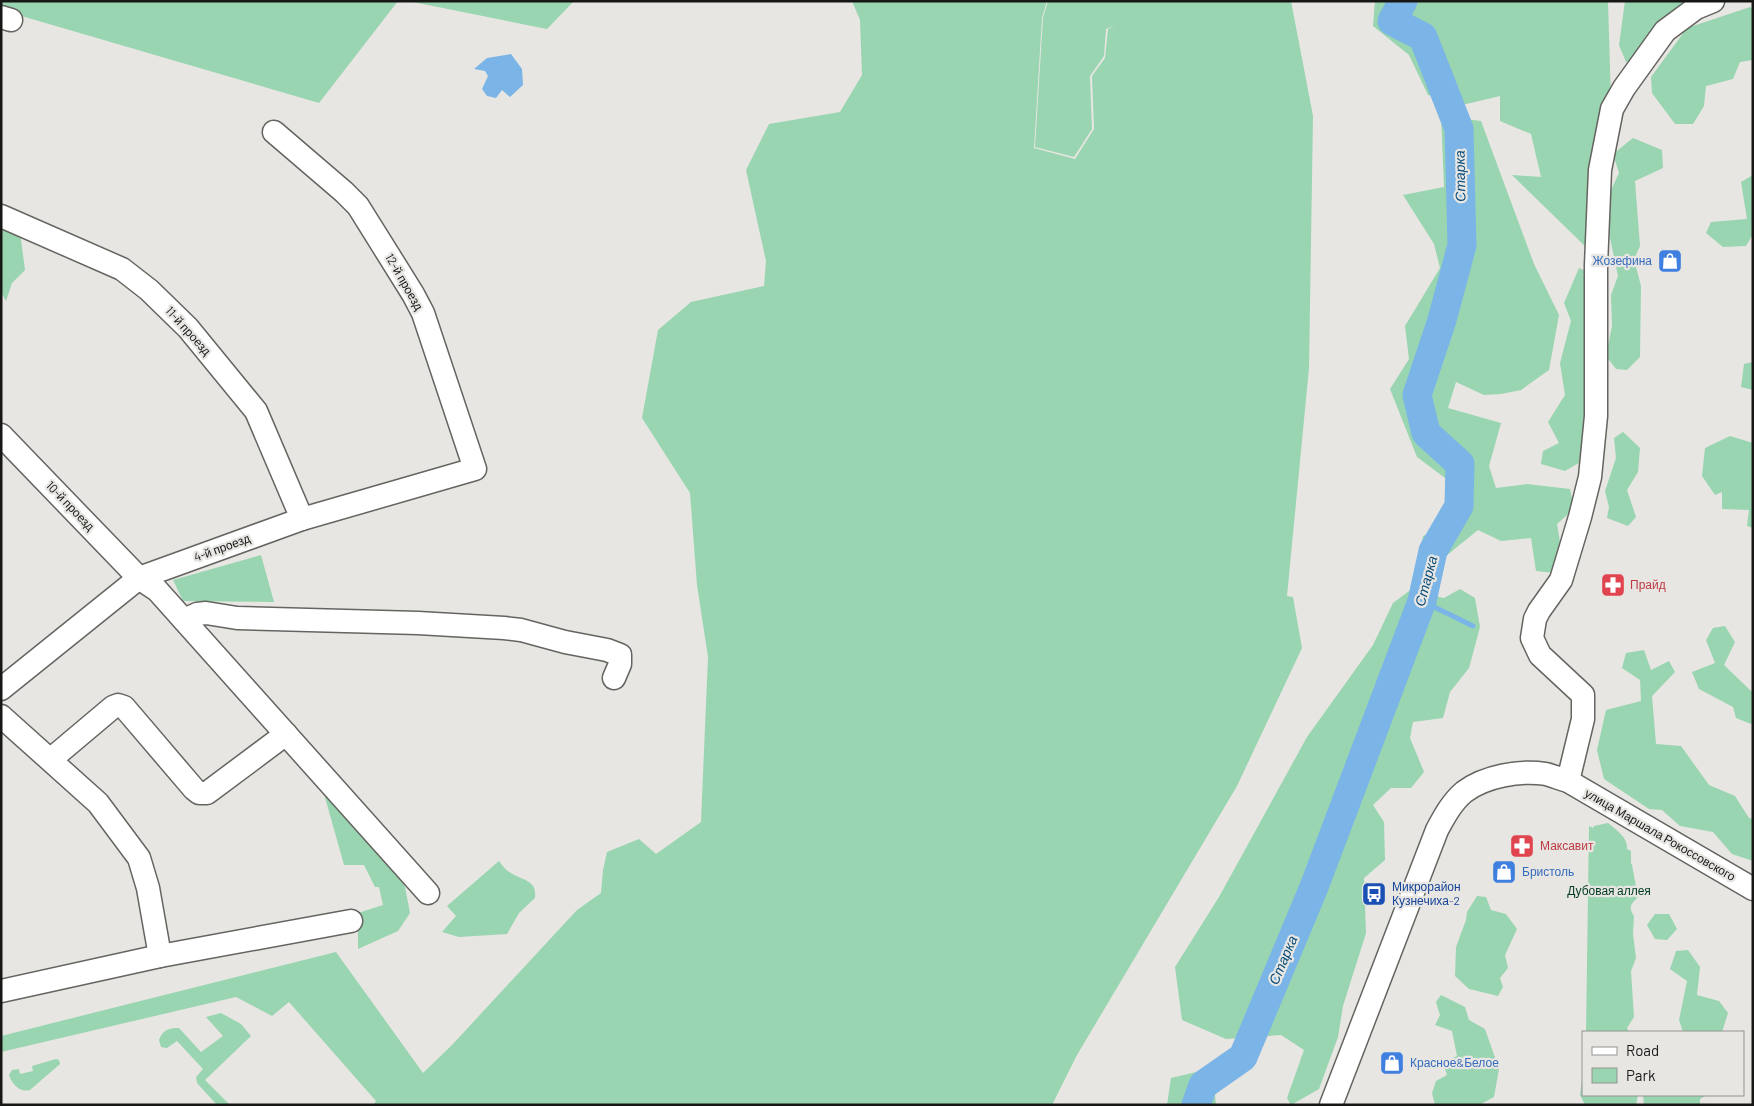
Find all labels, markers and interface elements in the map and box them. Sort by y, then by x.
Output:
water label: Старка [1451,150,1468,202]
shop icon: Жозефина [1657,248,1683,274]
street label: 12-й проезд [382,251,427,313]
place label: Жозефина [1593,253,1652,268]
street label: 11-й проезд [162,303,214,358]
street label: 10-й проезд [43,478,98,534]
street label: 4-й проезд [192,530,252,565]
water label: Старка [1411,554,1440,608]
pharmacy icon: Прайд [1600,572,1626,598]
place label: Прайд [1630,577,1666,592]
street label: улица Маршала Рокоссовского [1582,785,1738,884]
pharmacy icon: Максавит [1509,833,1535,859]
place label: Максавит [1540,838,1594,852]
shop icon: Бристоль [1491,859,1517,885]
place label: Бристоль [1522,864,1574,879]
place label: Микрорайон Кузнечиха-2 [1392,879,1461,908]
bus stop icon: Микрорайон Кузнечиха-2 [1361,881,1387,907]
park label: Дубовая аллея [1567,883,1651,898]
water label: Старка [1265,933,1301,987]
legend [1582,1031,1744,1096]
text: Road [1626,1041,1659,1059]
shop icon: Красное&Белое [1379,1050,1405,1076]
place label: Красное&Белое [1410,1055,1499,1070]
text: Park [1626,1066,1656,1084]

